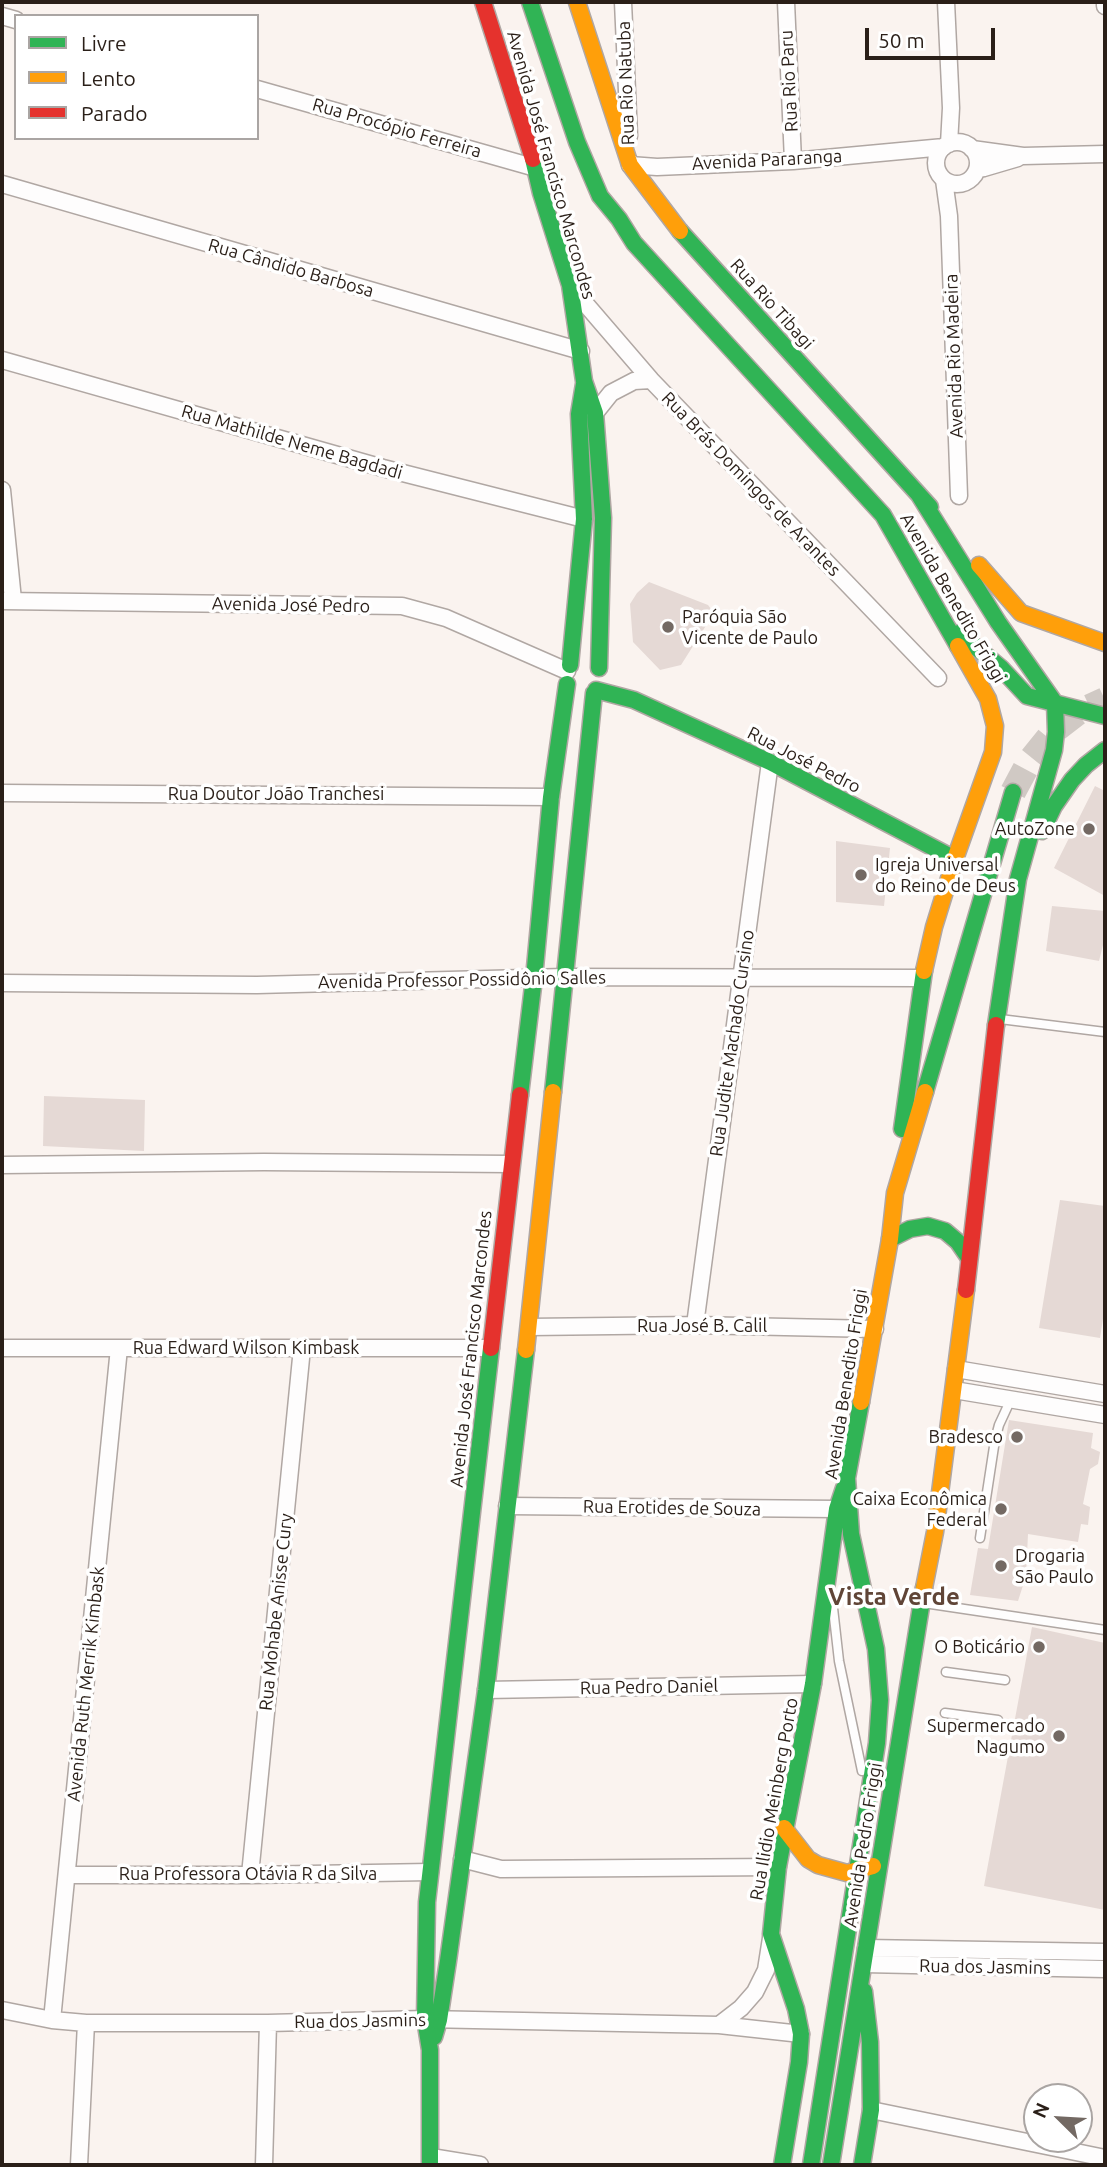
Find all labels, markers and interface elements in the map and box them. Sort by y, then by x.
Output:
legend [14,14,259,140]
scale bar [869,14,998,58]
street label: Rua Rio Natuba [613,20,639,146]
street label: Avenida José Francisco Marcondes [502,28,600,302]
text: 50 m [878,28,925,52]
street label: Rua Rio Paru [776,29,802,133]
text: Livre [81,31,127,55]
text: Lento [81,66,136,90]
street label: Rua Procópio Ferreira [310,94,484,162]
text: Parado [81,101,147,125]
street label: Avenida Pararanga [691,145,843,175]
street label: Rua Cândido Barbosa [206,234,376,302]
street label: Rua Rio Tibagi [726,254,818,354]
street label: Avenida Rio Madeira [940,273,968,439]
street label: Rua Brás Domingos de Arantes [657,387,845,581]
street label: Rua Mathilde Neme Bagdadi [179,400,405,484]
street label: Avenida Benedito Friggi [896,509,1010,687]
street label: Avenida José Pedro [212,593,370,617]
place label: Paróquia São Vicente de Paulo [682,606,818,648]
marker: Paróquia São Vicente de Paulo [660,619,676,635]
street label: Rua José Pedro [744,722,864,798]
street label: Rua Doutor João Tranchesi [168,783,384,805]
place label: AutoZone [995,818,1075,840]
marker: AutoZone [1081,821,1097,837]
place label: Igreja Universal do Reino de Deus [875,854,1016,896]
marker: Igreja Universal do Reino de Deus [853,867,869,883]
street label: Rua Judite Machado Cursino [705,928,759,1158]
street label: Avenida Professor Possidônio Salles [318,967,606,993]
street label: Avenida José Francisco Marcondes [446,1210,496,1488]
street label: Avenida Benedito Friggi [820,1287,872,1481]
street label: Rua José B. Calil [637,1315,767,1337]
street label: Rua Edward Wilson Kimbask [133,1337,359,1359]
place label: Bradesco [928,1426,1003,1448]
marker: Bradesco [1009,1429,1025,1445]
place label: Caixa Econômica Federal [853,1488,987,1530]
street label: Rua Erotides de Souza [583,1496,761,1520]
marker: Caixa Econômica Federal [993,1501,1009,1517]
street label: Rua Mohabe Anisse Cury [255,1512,297,1712]
place label: Drogaria São Paulo [1015,1545,1094,1588]
marker: Drogaria São Paulo [993,1558,1009,1574]
street label: Avenida Ruth Merrik Kimbask [63,1565,109,1803]
district label: Vista Verde [828,1583,960,1611]
place label: O Boticário [934,1636,1025,1658]
marker: O Boticário [1031,1639,1047,1655]
street label: Rua Pedro Daniel [580,1675,718,1699]
street label: Rua Ilidio Meinberg Porto [746,1696,802,1902]
place label: Supermercado Nagumo [927,1715,1045,1758]
marker: Supermercado Nagumo [1051,1728,1067,1744]
street label: Avenida Pedro Friggi [839,1761,887,1929]
street label: Rua Professora Otávia R da Silva [119,1863,377,1885]
street label: Rua dos Jasmins [919,1955,1051,1979]
street label: Rua dos Jasmins [294,2009,426,2033]
north arrow [1023,2083,1093,2153]
text: N [1028,2099,1054,2121]

